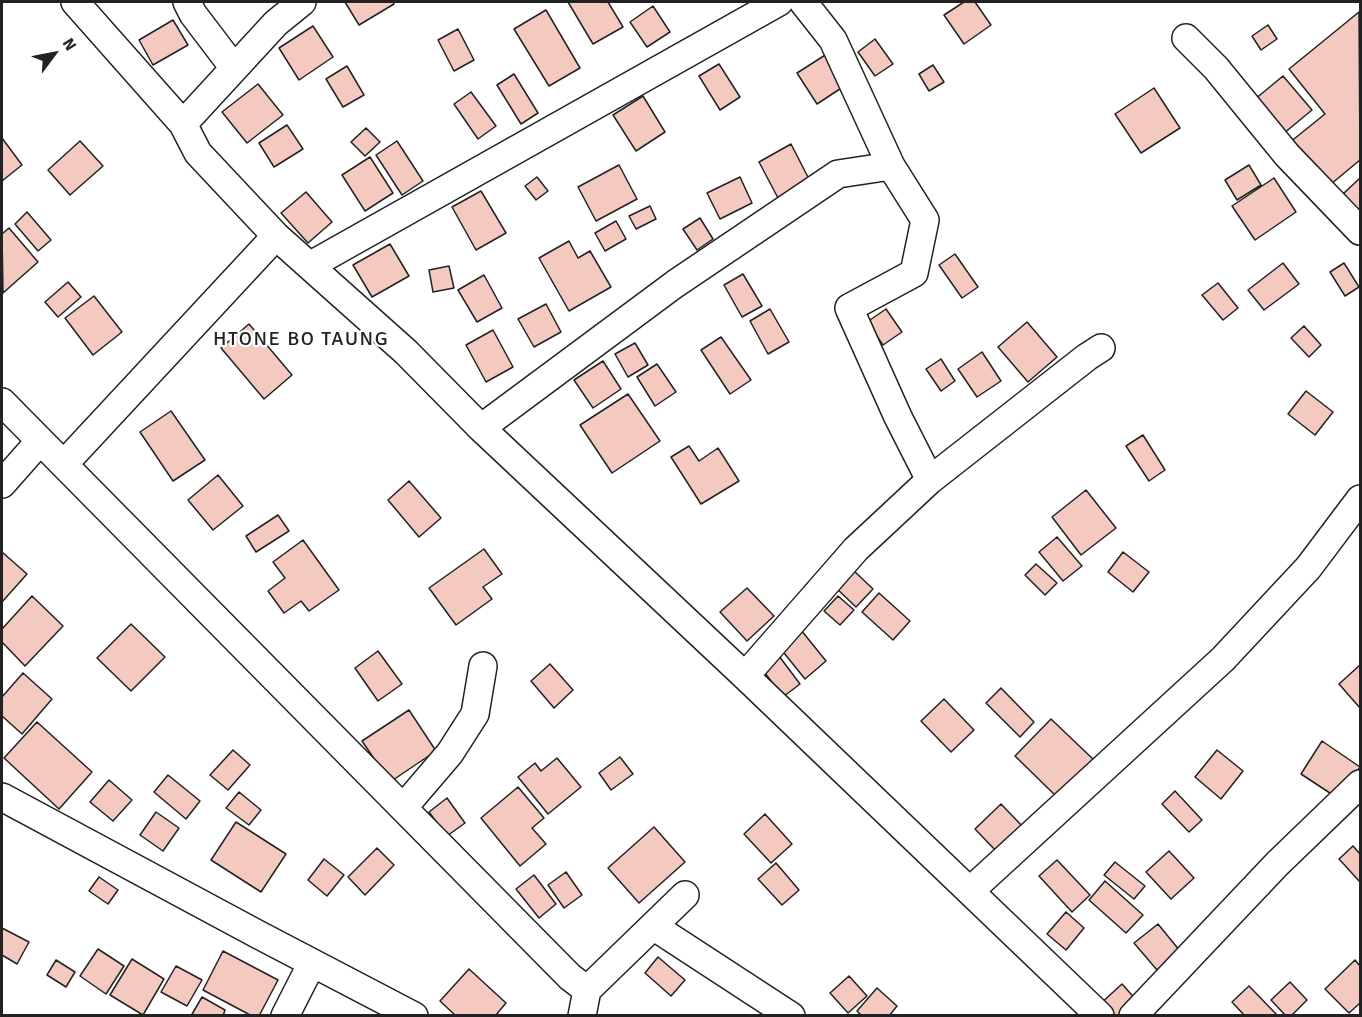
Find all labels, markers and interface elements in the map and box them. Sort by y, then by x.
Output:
north arrow [24,24,84,84]
text: N [58,34,81,54]
district label: HTONE BO TAUNG [213,328,389,352]

